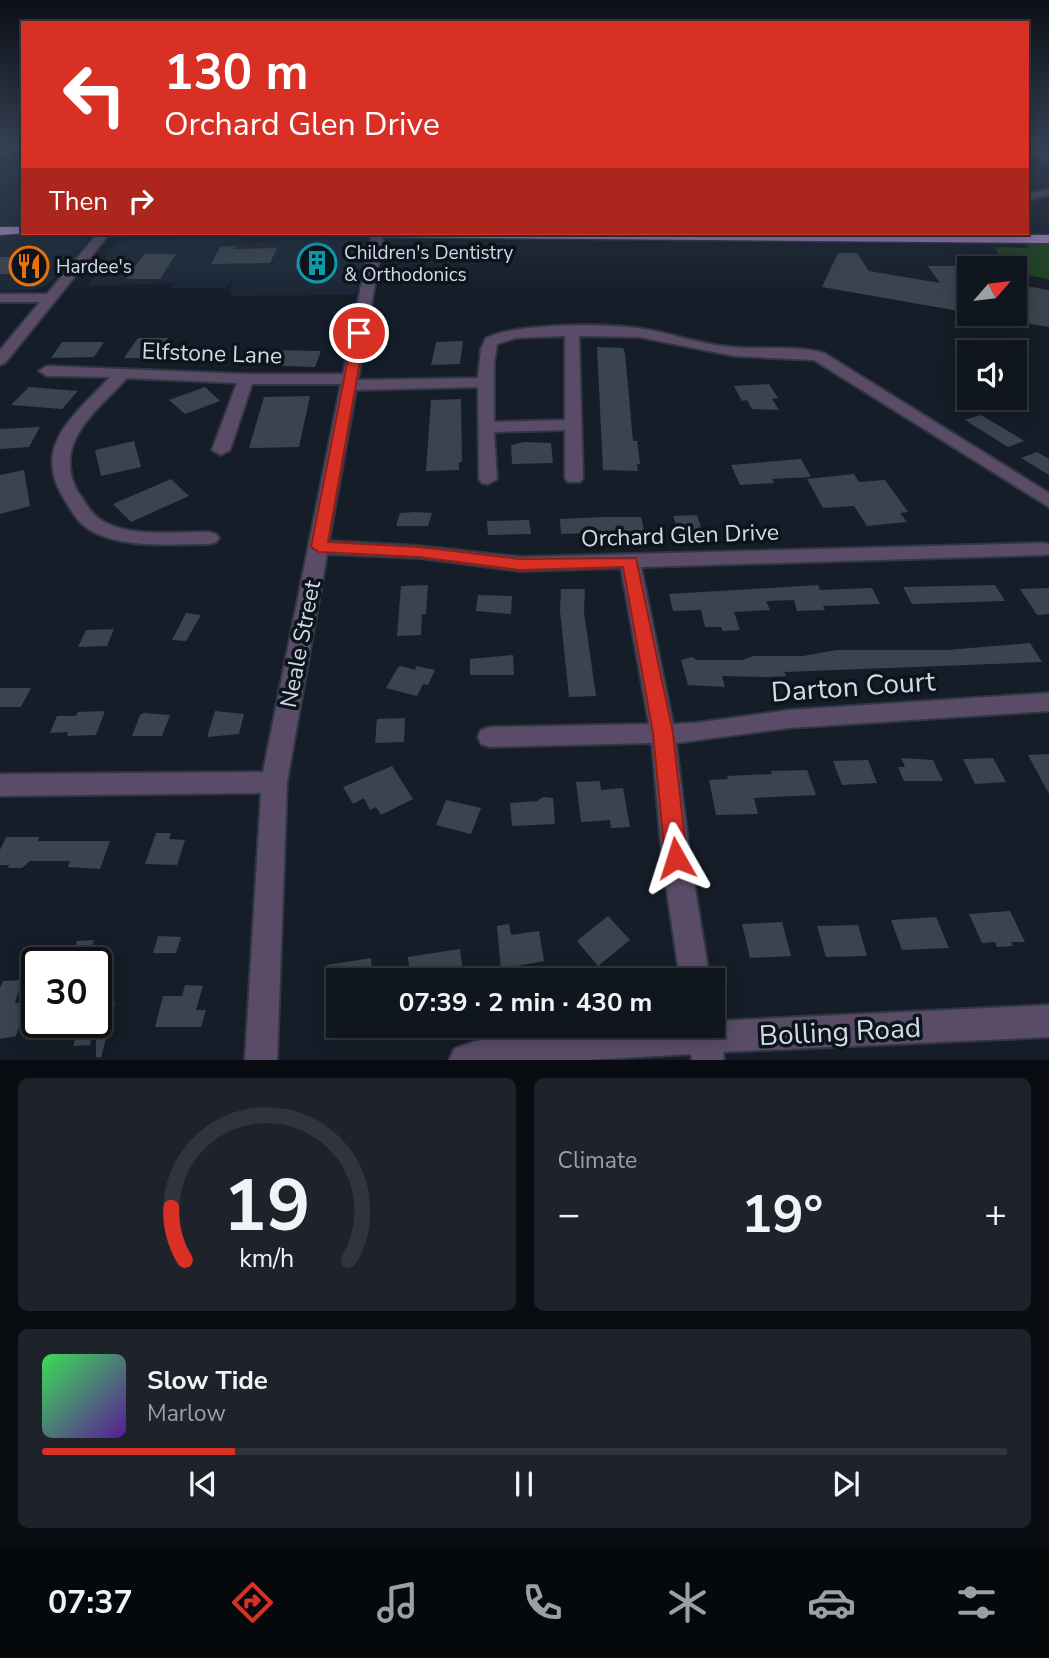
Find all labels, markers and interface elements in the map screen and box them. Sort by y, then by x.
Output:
text: 130 m [164,39,308,106]
icon: left [49,49,140,140]
text: Orchard Glen Drive [164,103,440,146]
icon: right [122,182,160,220]
text: Then [49,184,108,219]
place label: Children's Dentistry & Orthodonics [344,240,514,288]
building icon: Children's Dentistry & Orthodonics [296,242,338,284]
restaurant icon: Hardee's [8,245,50,287]
place label: Hardee's [56,254,132,280]
north arrow [957,256,1027,326]
map controls [957,256,1027,410]
pin [329,303,389,363]
icon: arrive [340,314,378,352]
street label: Elfstone Lane [141,336,283,371]
button: sound [957,340,1027,410]
street label: Orchard Glen Drive [580,517,780,554]
street label: Neale Street [273,577,328,710]
street label: Darton Court [770,662,937,712]
position arrow [639,821,713,895]
speed limit sign: 30 [21,947,112,1038]
text: 07:39 · 2 min · 430 m [399,985,652,1020]
street label: Bolling Road [758,1009,922,1055]
text: Climate [558,1145,637,1176]
text: 19 [223,1157,310,1257]
text: 19° [741,1179,823,1250]
text: − [558,1189,580,1240]
text: + [984,1189,1007,1240]
text: km/h [239,1242,294,1276]
text: Slow Tide [147,1363,268,1398]
text: Marlow [147,1398,226,1429]
icon: previous [184,1465,222,1503]
icon: pause [505,1465,543,1503]
icon: next [827,1465,865,1503]
icon: directions [228,1578,277,1627]
icon: music [373,1578,422,1627]
icon: phone [518,1578,567,1627]
icon: climate [663,1578,712,1627]
icon: car [807,1578,856,1627]
icon: filters [952,1578,1001,1627]
text: 07:37 [48,1581,133,1624]

